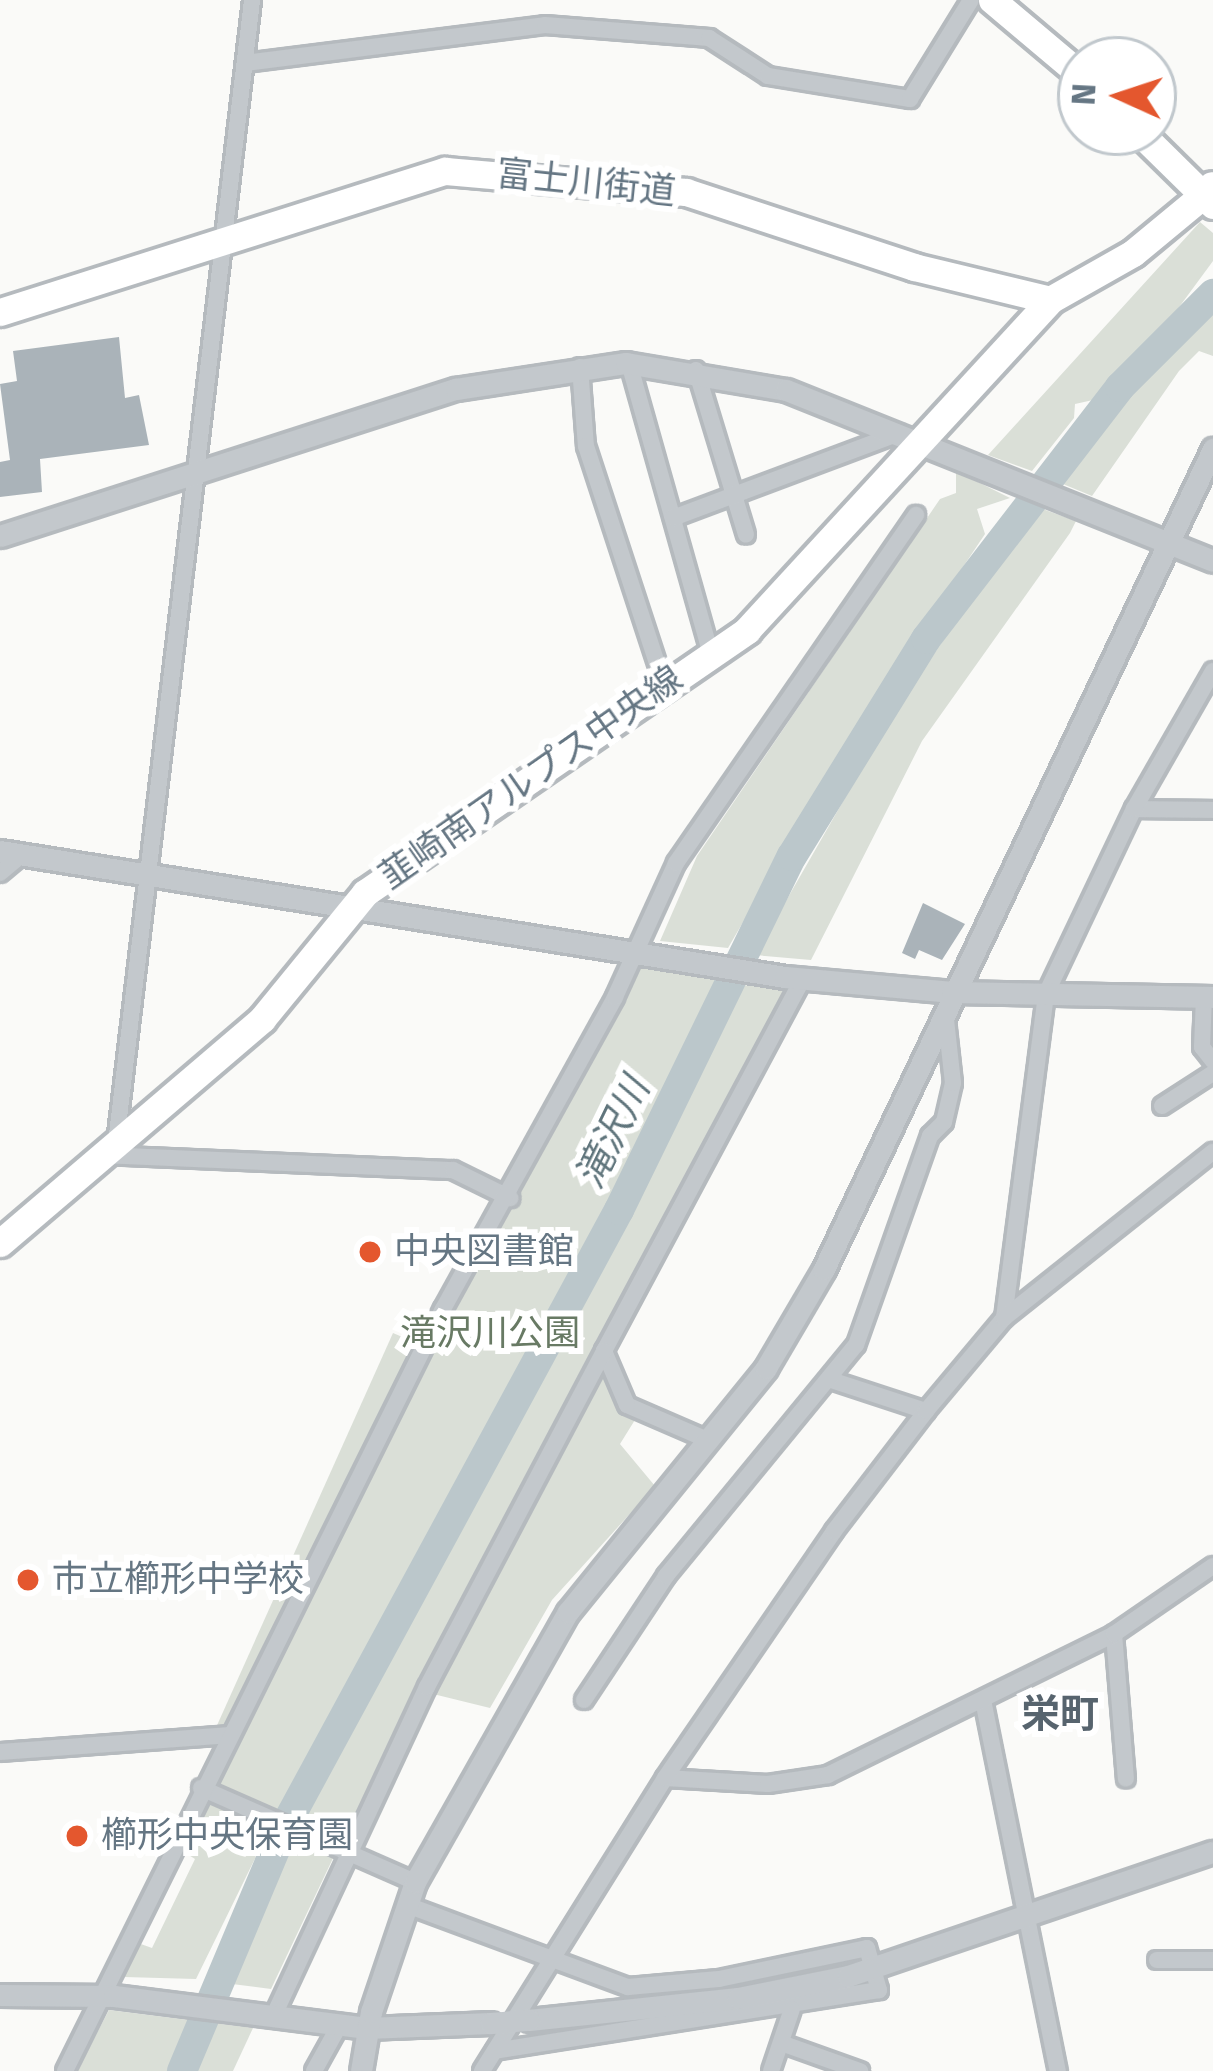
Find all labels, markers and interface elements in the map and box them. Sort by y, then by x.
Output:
north arrow [1057,36,1177,156]
text: N [1063,82,1105,106]
street label: 富士川街道 [494,152,678,214]
street label: 韮崎南アルプス中央線 [371,657,691,899]
water label: 滝沢川 [566,1070,660,1196]
place label: 中央図書館 [394,1230,574,1274]
marker: 中央図書館 [357,1239,383,1265]
park label: 滝沢川公園 [400,1312,580,1356]
place label: 市立櫛形中学校 [52,1558,304,1602]
marker: 市立櫛形中学校 [15,1567,41,1593]
district label: 栄町 [1021,1691,1099,1737]
place label: 櫛形中央保育園 [101,1814,353,1858]
marker: 櫛形中央保育園 [64,1823,90,1849]

